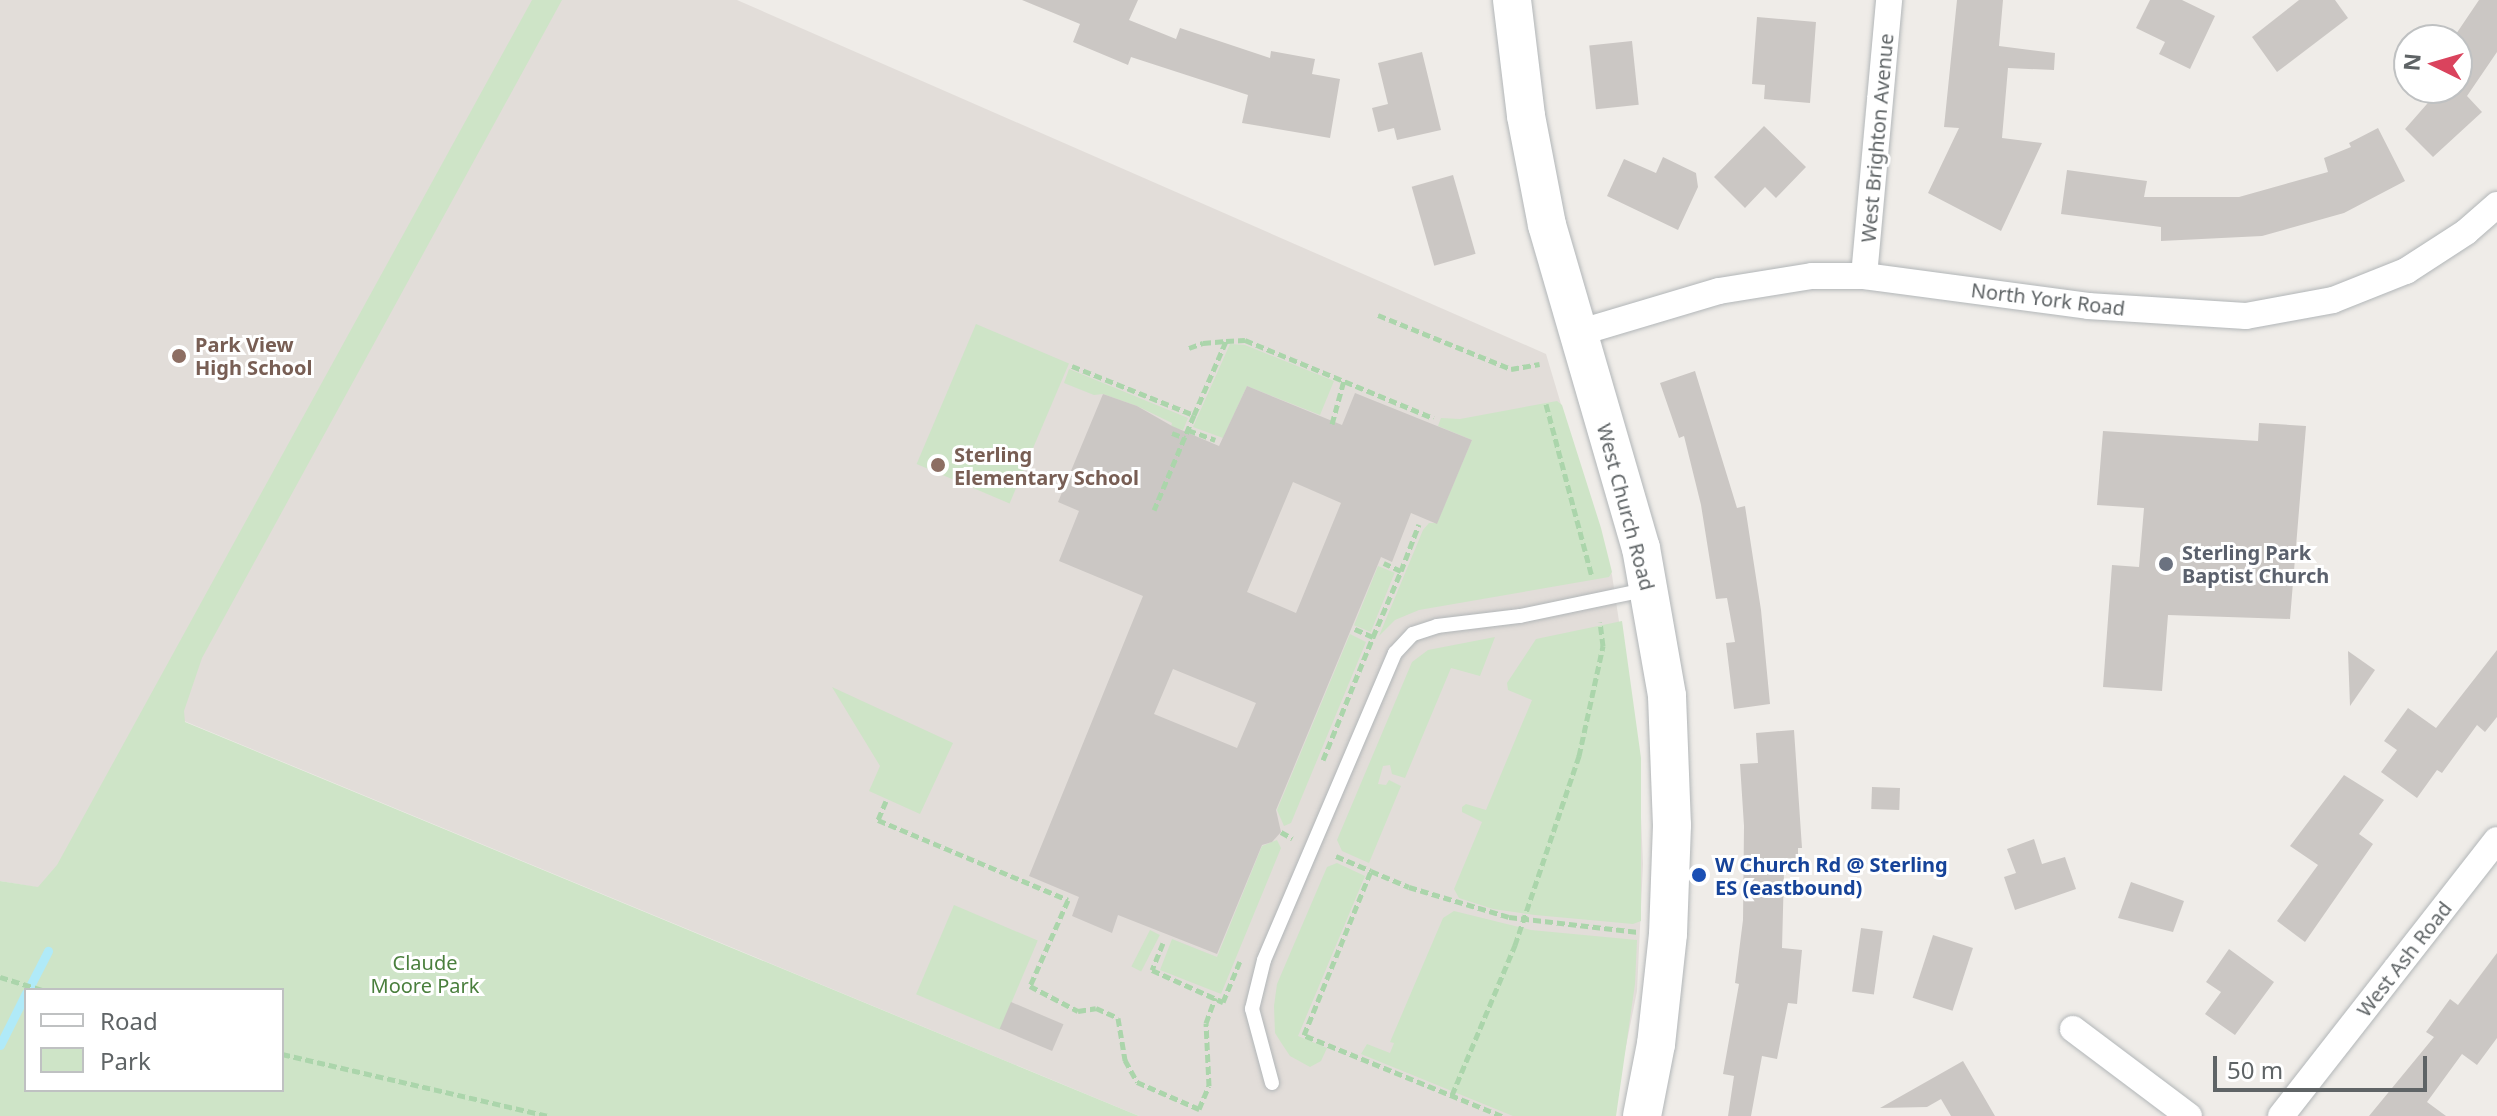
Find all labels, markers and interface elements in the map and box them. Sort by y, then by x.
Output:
north arrow [2393,24,2473,104]
street label: West Brighton Avenue [1856,33,1898,243]
text: N [2395,52,2427,72]
street label: North York Road [1970,278,2126,320]
place label: Park View High School [195,332,312,379]
marker: Park View High School [170,347,188,365]
street label: West Church Road [1592,421,1660,593]
place label: Sterling Elementary School [954,442,1139,489]
marker: Sterling Elementary School [929,456,947,474]
place label: Sterling Park Baptist Church [2182,540,2329,587]
marker: Sterling Park Baptist Church [2157,555,2175,573]
place label: W Church Rd @ Sterling ES (eastbound) [1715,852,1948,899]
marker: W Church Rd @ Sterling ES (eastbound) [1690,866,1708,884]
street label: West Ash Road [2352,897,2456,1021]
park label: Claude Moore Park [371,950,479,997]
legend [24,988,284,1092]
text: Road [100,1004,158,1037]
scale bar [2217,1040,2431,1090]
text: Park [100,1044,151,1077]
text: 50 m [2227,1053,2283,1086]

